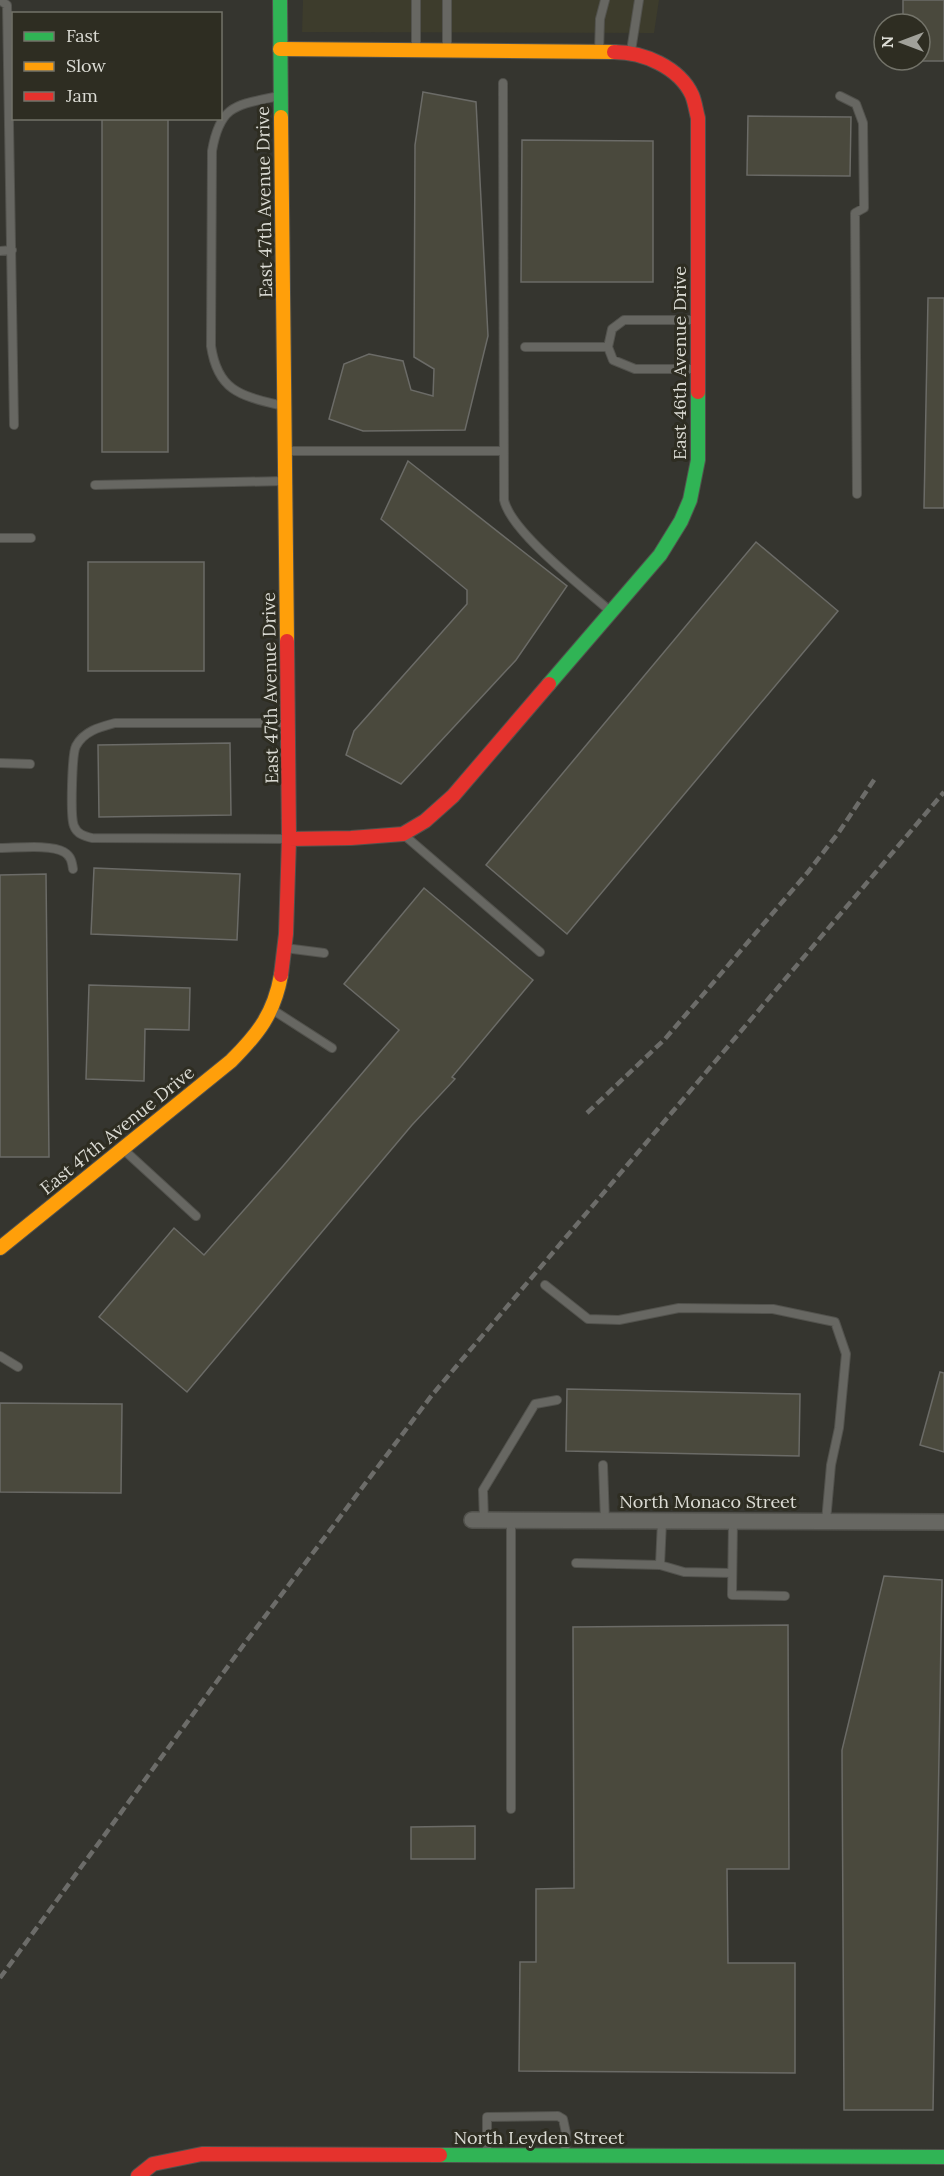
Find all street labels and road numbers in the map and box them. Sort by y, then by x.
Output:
street label: East 47th Avenue Drive [251,106,277,298]
street label: East 46th Avenue Drive [668,266,691,460]
street label: East 47th Avenue Drive [257,592,283,784]
street label: East 47th Avenue Drive [35,1061,199,1199]
street label: North Monaco Street [619,1490,797,1513]
street label: North Leyden Street [453,2126,625,2149]

